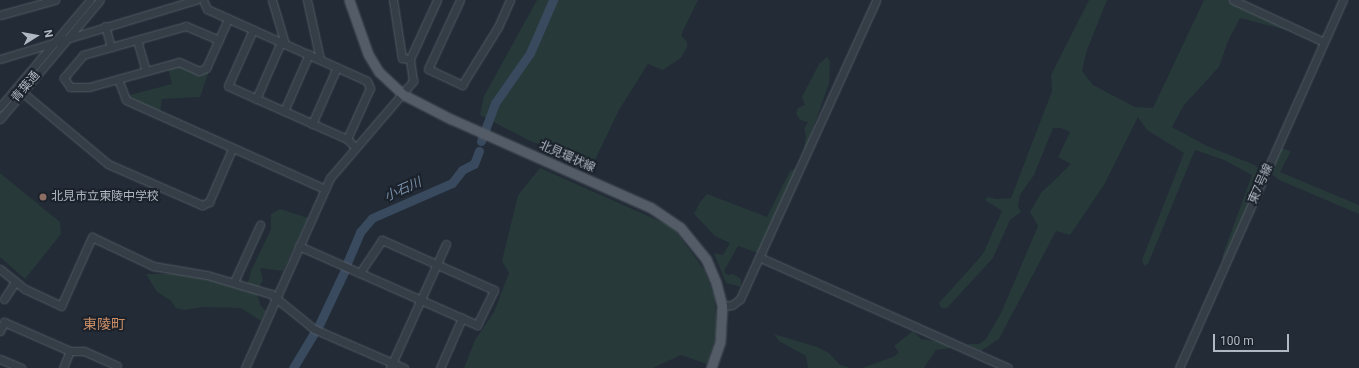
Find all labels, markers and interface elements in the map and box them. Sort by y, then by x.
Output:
north arrow [16,16,56,56]
text: N [41,29,55,39]
street label: 青葉通 [9,69,43,105]
street label: 北見環状線 [537,138,597,176]
street label: 東7号線 [1246,162,1276,206]
water label: 小石川 [382,175,424,205]
place label: 北見市立東陵中学校 [51,190,159,204]
marker: 北見市立東陵中学校 [38,192,48,202]
district label: 東陵町 [83,316,125,332]
scale bar [1215,326,1291,352]
text: 100 m [1220,334,1254,348]

